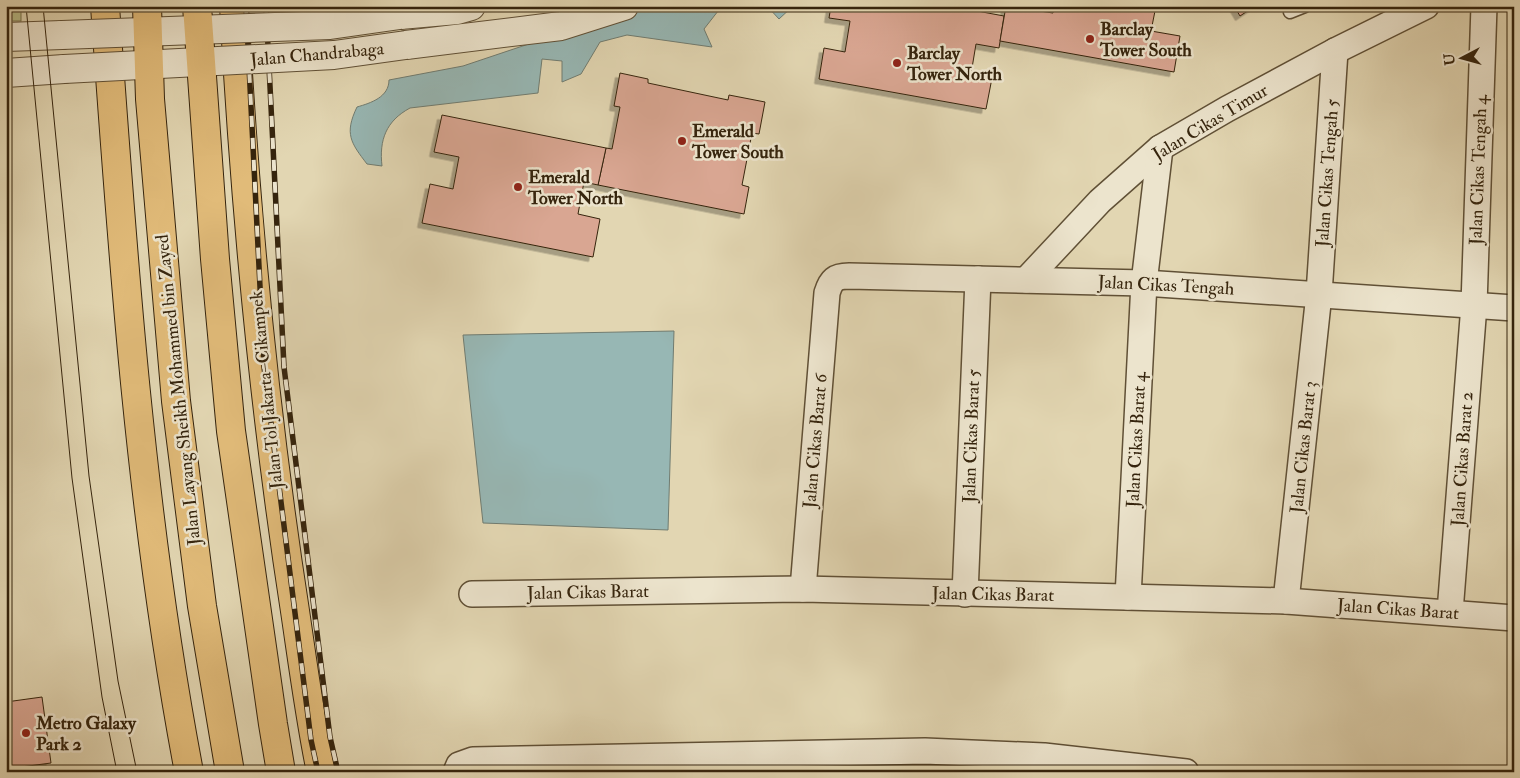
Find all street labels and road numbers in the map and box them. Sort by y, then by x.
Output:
street label: Jalan Chandrabaga [248,37,385,72]
street label: Jalan Cikas Timur [1147,79,1272,166]
street label: Jalan Cikas Tengah 4 [1464,93,1493,246]
street label: Jalan Cikas Tengah 5 [1311,98,1344,249]
street label: Jalan Layang Sheikh Mohammed bin Zayed [151,233,206,548]
street label: Jalan Cikas Tengah [1096,270,1235,301]
street label: Jalan Tol Jakarta–Cikampek [245,289,288,491]
street label: Jalan Cikas Barat 5 [958,369,985,504]
street label: Jalan Cikas Barat 4 [1121,370,1152,509]
street label: Jalan Cikas Barat 6 [798,372,833,510]
street label: Jalan Cikas Barat 3 [1285,380,1322,515]
street label: Jalan Cikas Barat 2 [1446,391,1479,528]
street label: Jalan Cikas Barat [526,580,649,605]
street label: Jalan Cikas Barat [931,582,1054,607]
street label: Jalan Cikas Barat [1335,594,1460,625]

